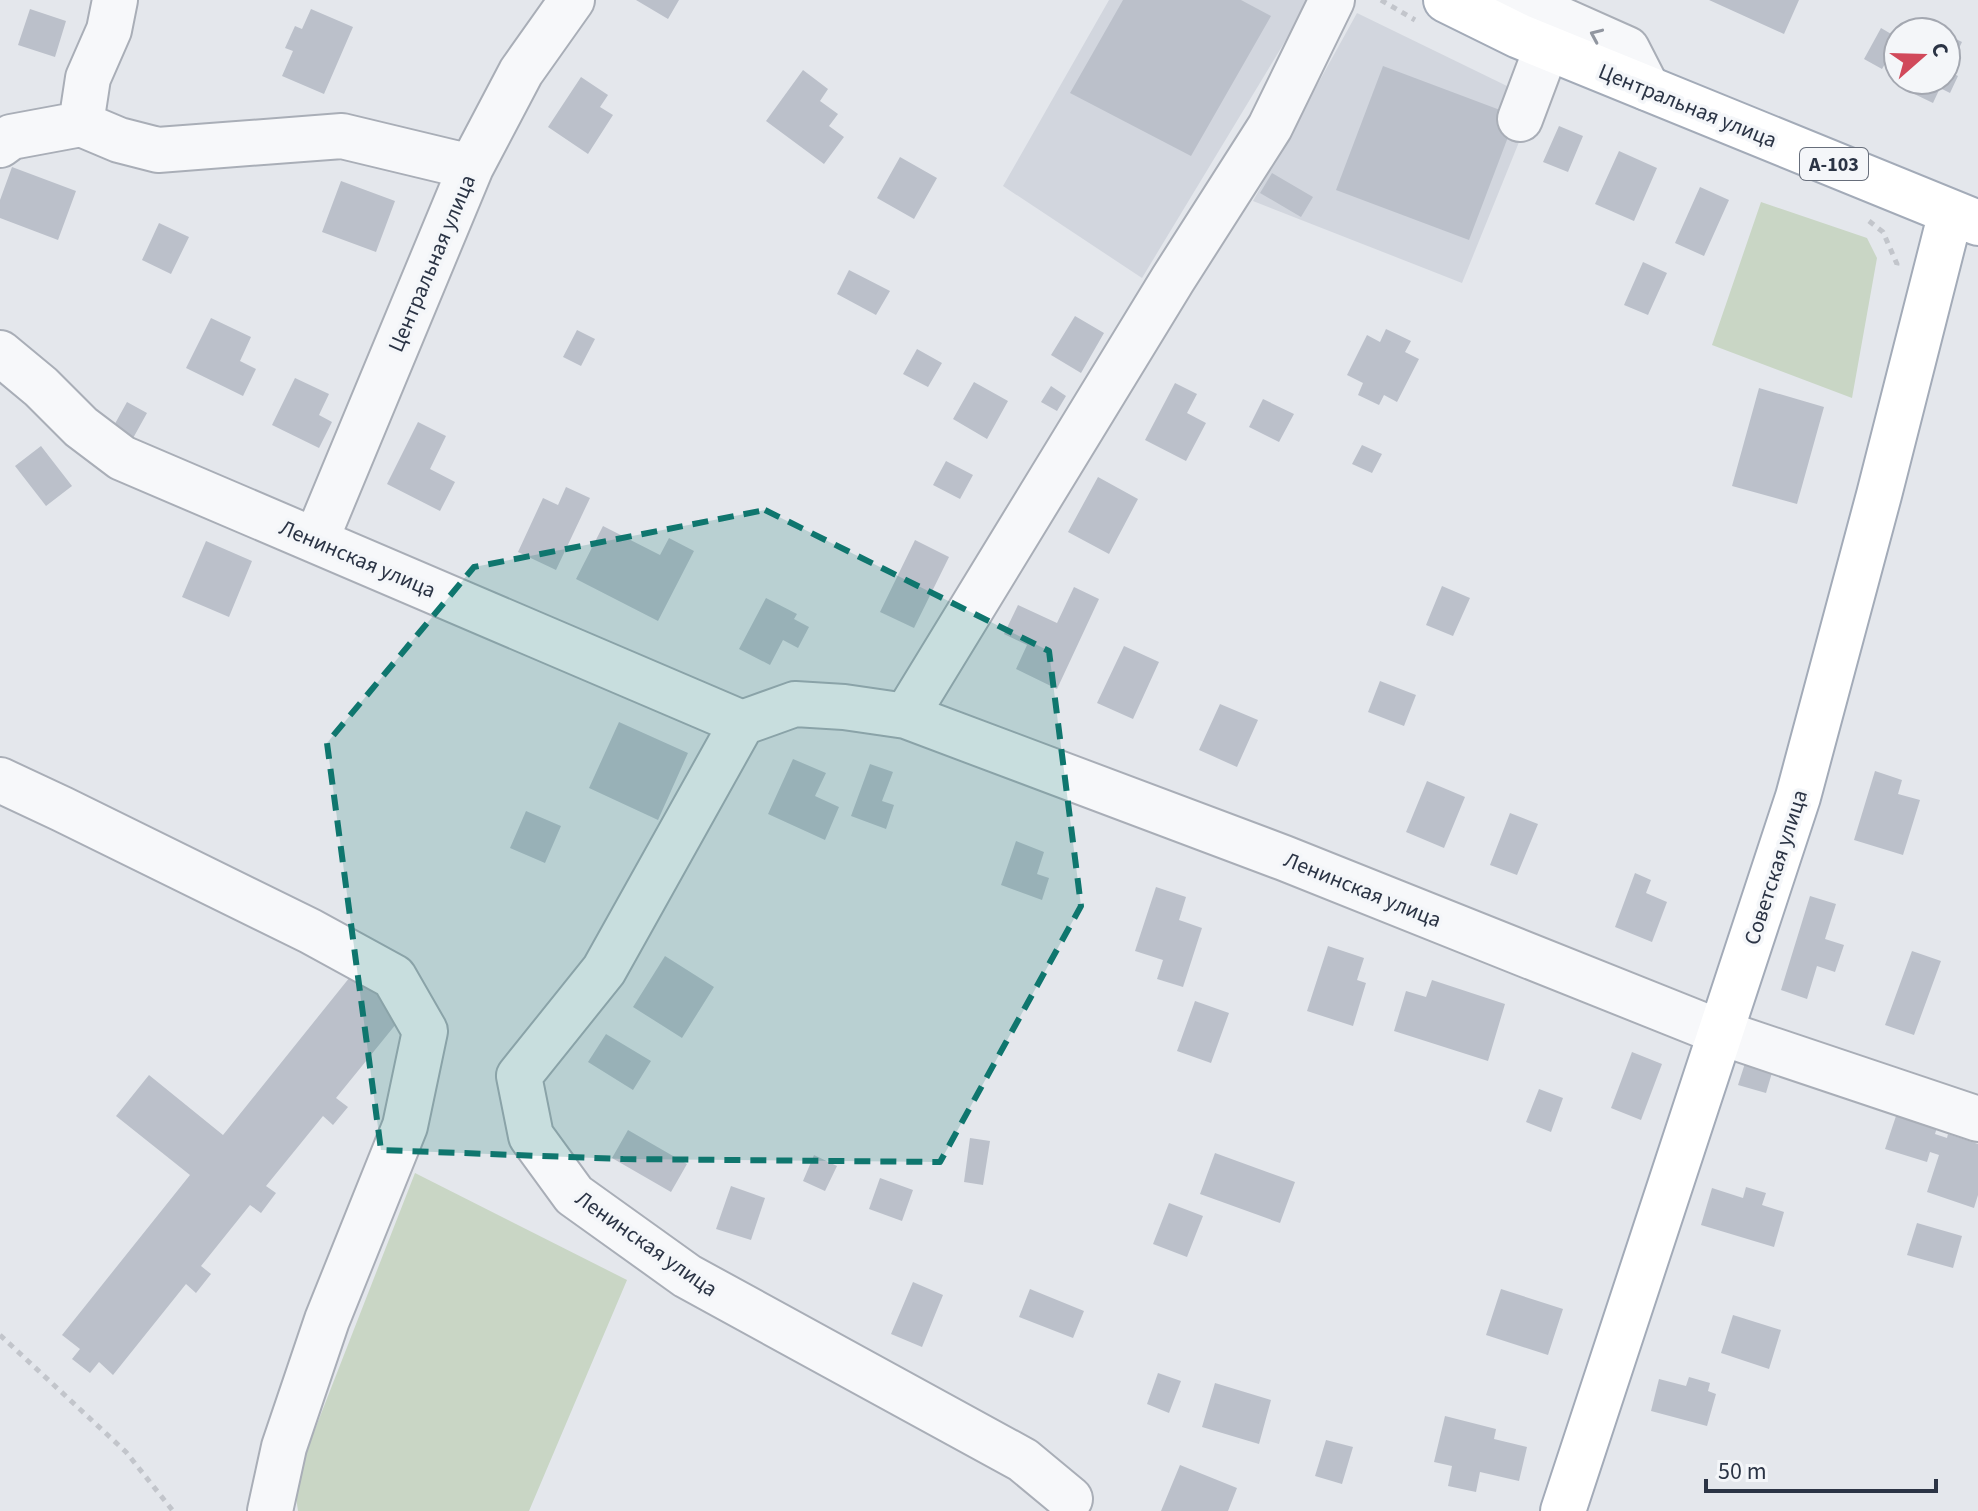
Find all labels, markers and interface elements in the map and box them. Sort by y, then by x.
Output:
north arrow [1882,16,1962,96]
one-way arrow [1590,29,1604,45]
text: С [1923,38,1957,61]
street label: Центральная улица [1594,56,1782,156]
road number: А-103 [1800,148,1868,180]
street label: Центральная улица [380,170,484,357]
street label: Ленинская улица [274,512,441,606]
street label: Советская улица [1736,786,1816,949]
street label: Ленинская улица [1279,844,1446,936]
street label: Ленинская улица [569,1183,724,1305]
scale bar [1706,1443,1936,1493]
text: 50 m [1718,1454,1767,1489]

